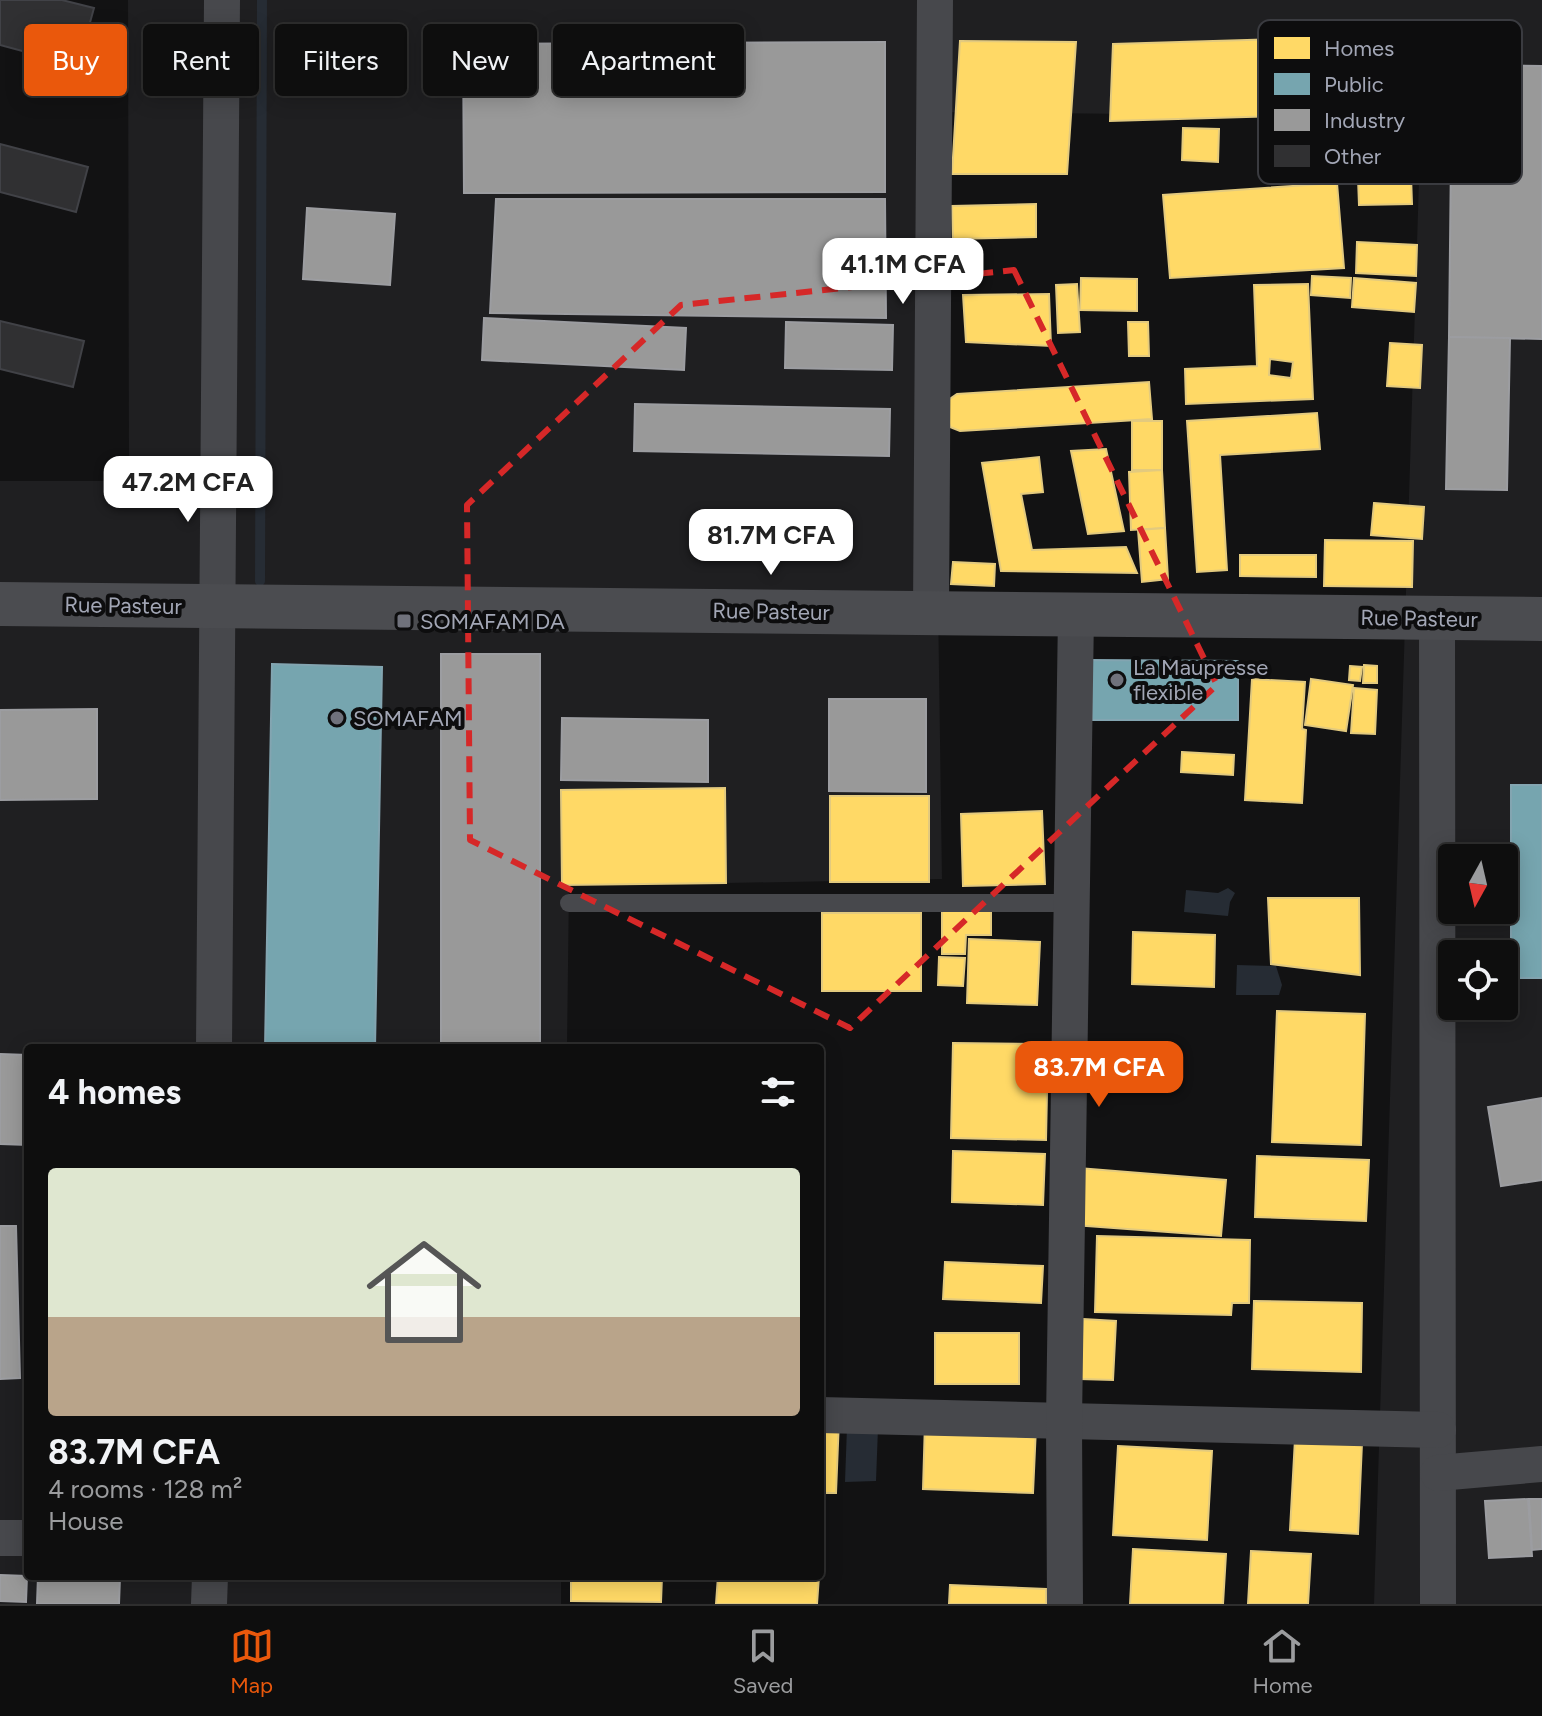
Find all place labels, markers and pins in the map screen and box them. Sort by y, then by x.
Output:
pin: 41.1M CFA [811,238,995,306]
pin: 47.2M CFA [96,456,280,524]
pin: 81.7M CFA [679,509,863,577]
place label: SOMAFAM DA [420,608,565,635]
marker: SOMAFAM DA [395,612,413,630]
place label: La Maupresse flexible [1133,654,1268,706]
marker: La Maupresse flexible [1108,671,1126,689]
place label: SOMAFAM [353,705,463,732]
marker: SOMAFAM [328,709,346,727]
pin: 83.7M CFA [1007,1041,1191,1109]

